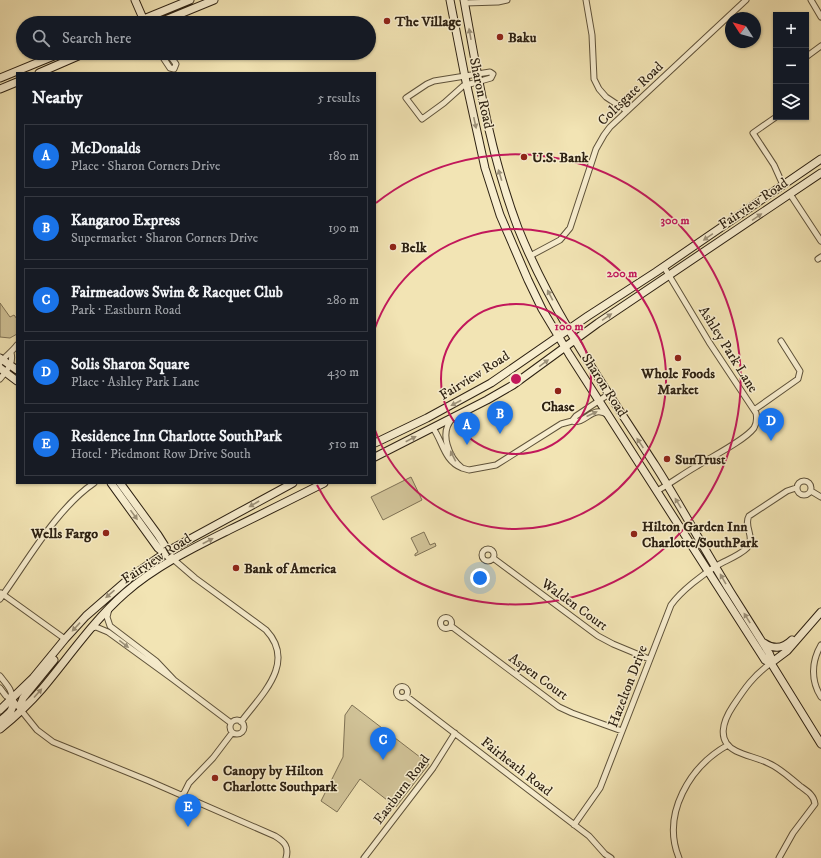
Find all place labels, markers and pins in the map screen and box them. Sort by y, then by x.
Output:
place label: The Village [394,13,461,31]
marker: The Village [382,16,392,26]
place label: Baku [508,29,537,47]
marker: Baku [495,32,505,42]
place label: U.S. Bank [532,149,589,167]
marker: U.S. Bank [519,152,529,162]
place label: Belk [401,239,428,257]
marker: Belk [388,242,398,252]
marker: Whole Foods Market [673,353,683,363]
place label: Whole Foods Market [640,365,715,399]
centre of rings [509,372,523,386]
marker: Chase [553,386,563,396]
place label: Chase [541,398,575,416]
pin: B [487,401,513,434]
pin: D [758,408,784,441]
pin: A [454,412,480,445]
place label: SunTrust [675,451,726,469]
marker: SunTrust [662,454,672,464]
place label: Hilton Garden Inn Charlotte/SouthPark [642,518,759,552]
place label: Wells Fargo [30,525,98,543]
marker: Wells Fargo [101,528,111,538]
marker: Hilton Garden Inn Charlotte/SouthPark [629,529,639,539]
place label: Bank of America [244,560,337,578]
marker: Bank of America [231,563,241,573]
pin: C [370,727,396,760]
place label: Canopy by Hilton Charlotte Southpark [223,762,338,796]
marker: Canopy by Hilton Charlotte Southpark [210,773,220,783]
pin: E [175,794,201,827]

